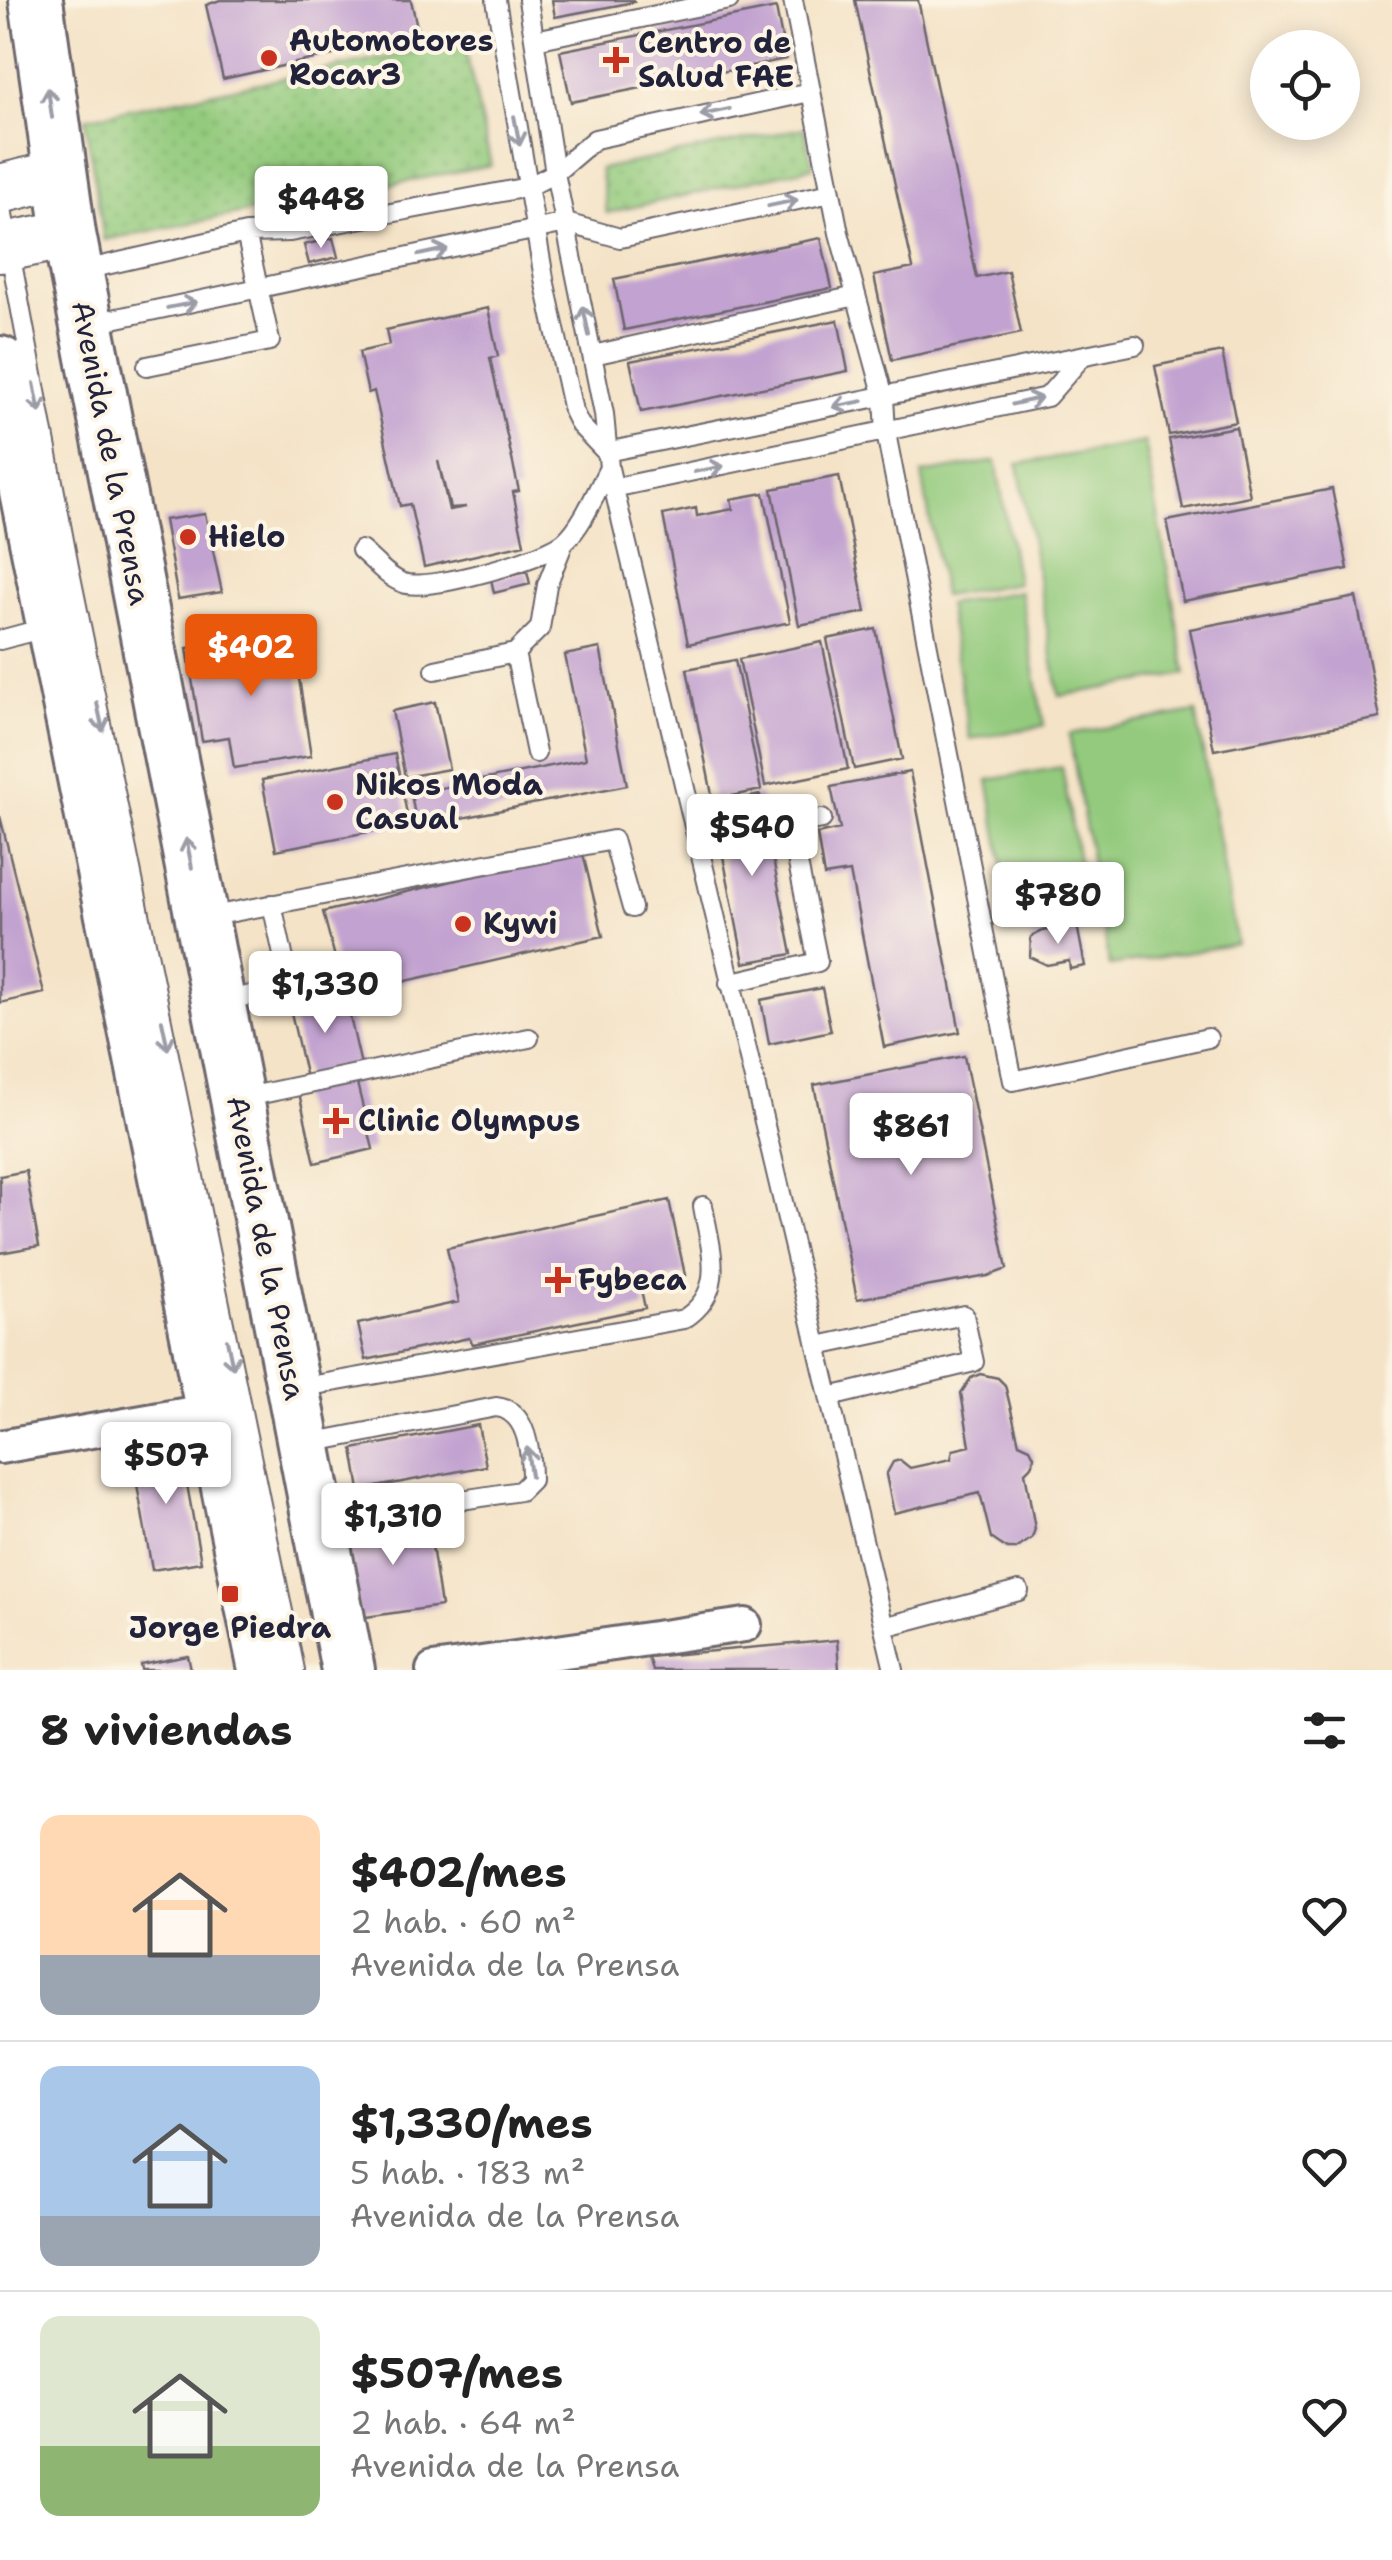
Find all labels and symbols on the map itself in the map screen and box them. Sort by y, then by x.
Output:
place label: Automotores Rocar3 [289,20,493,95]
place label: Centro de Salud FAE [638,22,794,97]
marker: Automotores Rocar3 [258,47,280,69]
marker: Centro de Salud FAE [603,47,629,73]
one-way arrow [41,87,59,120]
one-way arrow [700,104,732,123]
one-way arrow [509,114,528,146]
pin: $448 [262,166,380,251]
one-way arrow [767,193,799,211]
one-way arrow [416,242,448,260]
one-way arrow [166,295,198,314]
street label: Avenida de la Prensa [62,297,161,609]
one-way arrow [575,306,594,338]
one-way arrow [28,381,47,414]
one-way arrow [1010,391,1042,409]
one-way arrow [832,395,865,414]
one-way arrow [692,458,724,477]
place label: Hielo [208,516,286,557]
marker: Hielo [177,526,199,548]
pin: $402 [192,614,310,699]
one-way arrow [91,700,110,732]
place label: Nikos Moda Casual [355,764,544,839]
marker: Nikos Moda Casual [324,791,346,813]
pin: $540 [693,794,811,879]
one-way arrow [178,838,197,870]
pin: $780 [999,862,1117,947]
place label: Kywi [483,903,557,944]
marker: Kywi [452,913,474,935]
pin: $1,330 [244,951,406,1036]
one-way arrow [156,1018,175,1050]
street label: Avenida de la Prensa [217,1092,316,1404]
pin: $861 [852,1093,970,1178]
place label: Clinic Olympus [358,1100,580,1141]
marker: Clinic Olympus [323,1108,349,1134]
place label: Fybeca [578,1259,687,1300]
marker: Fybeca [547,1269,569,1291]
one-way arrow [221,1337,240,1369]
pin: $507 [107,1422,225,1507]
one-way arrow [519,1446,537,1479]
pin: $1,310 [312,1483,474,1568]
marker: Jorge Piedra [219,1583,241,1605]
place label: Jorge Piedra [129,1607,332,1648]

